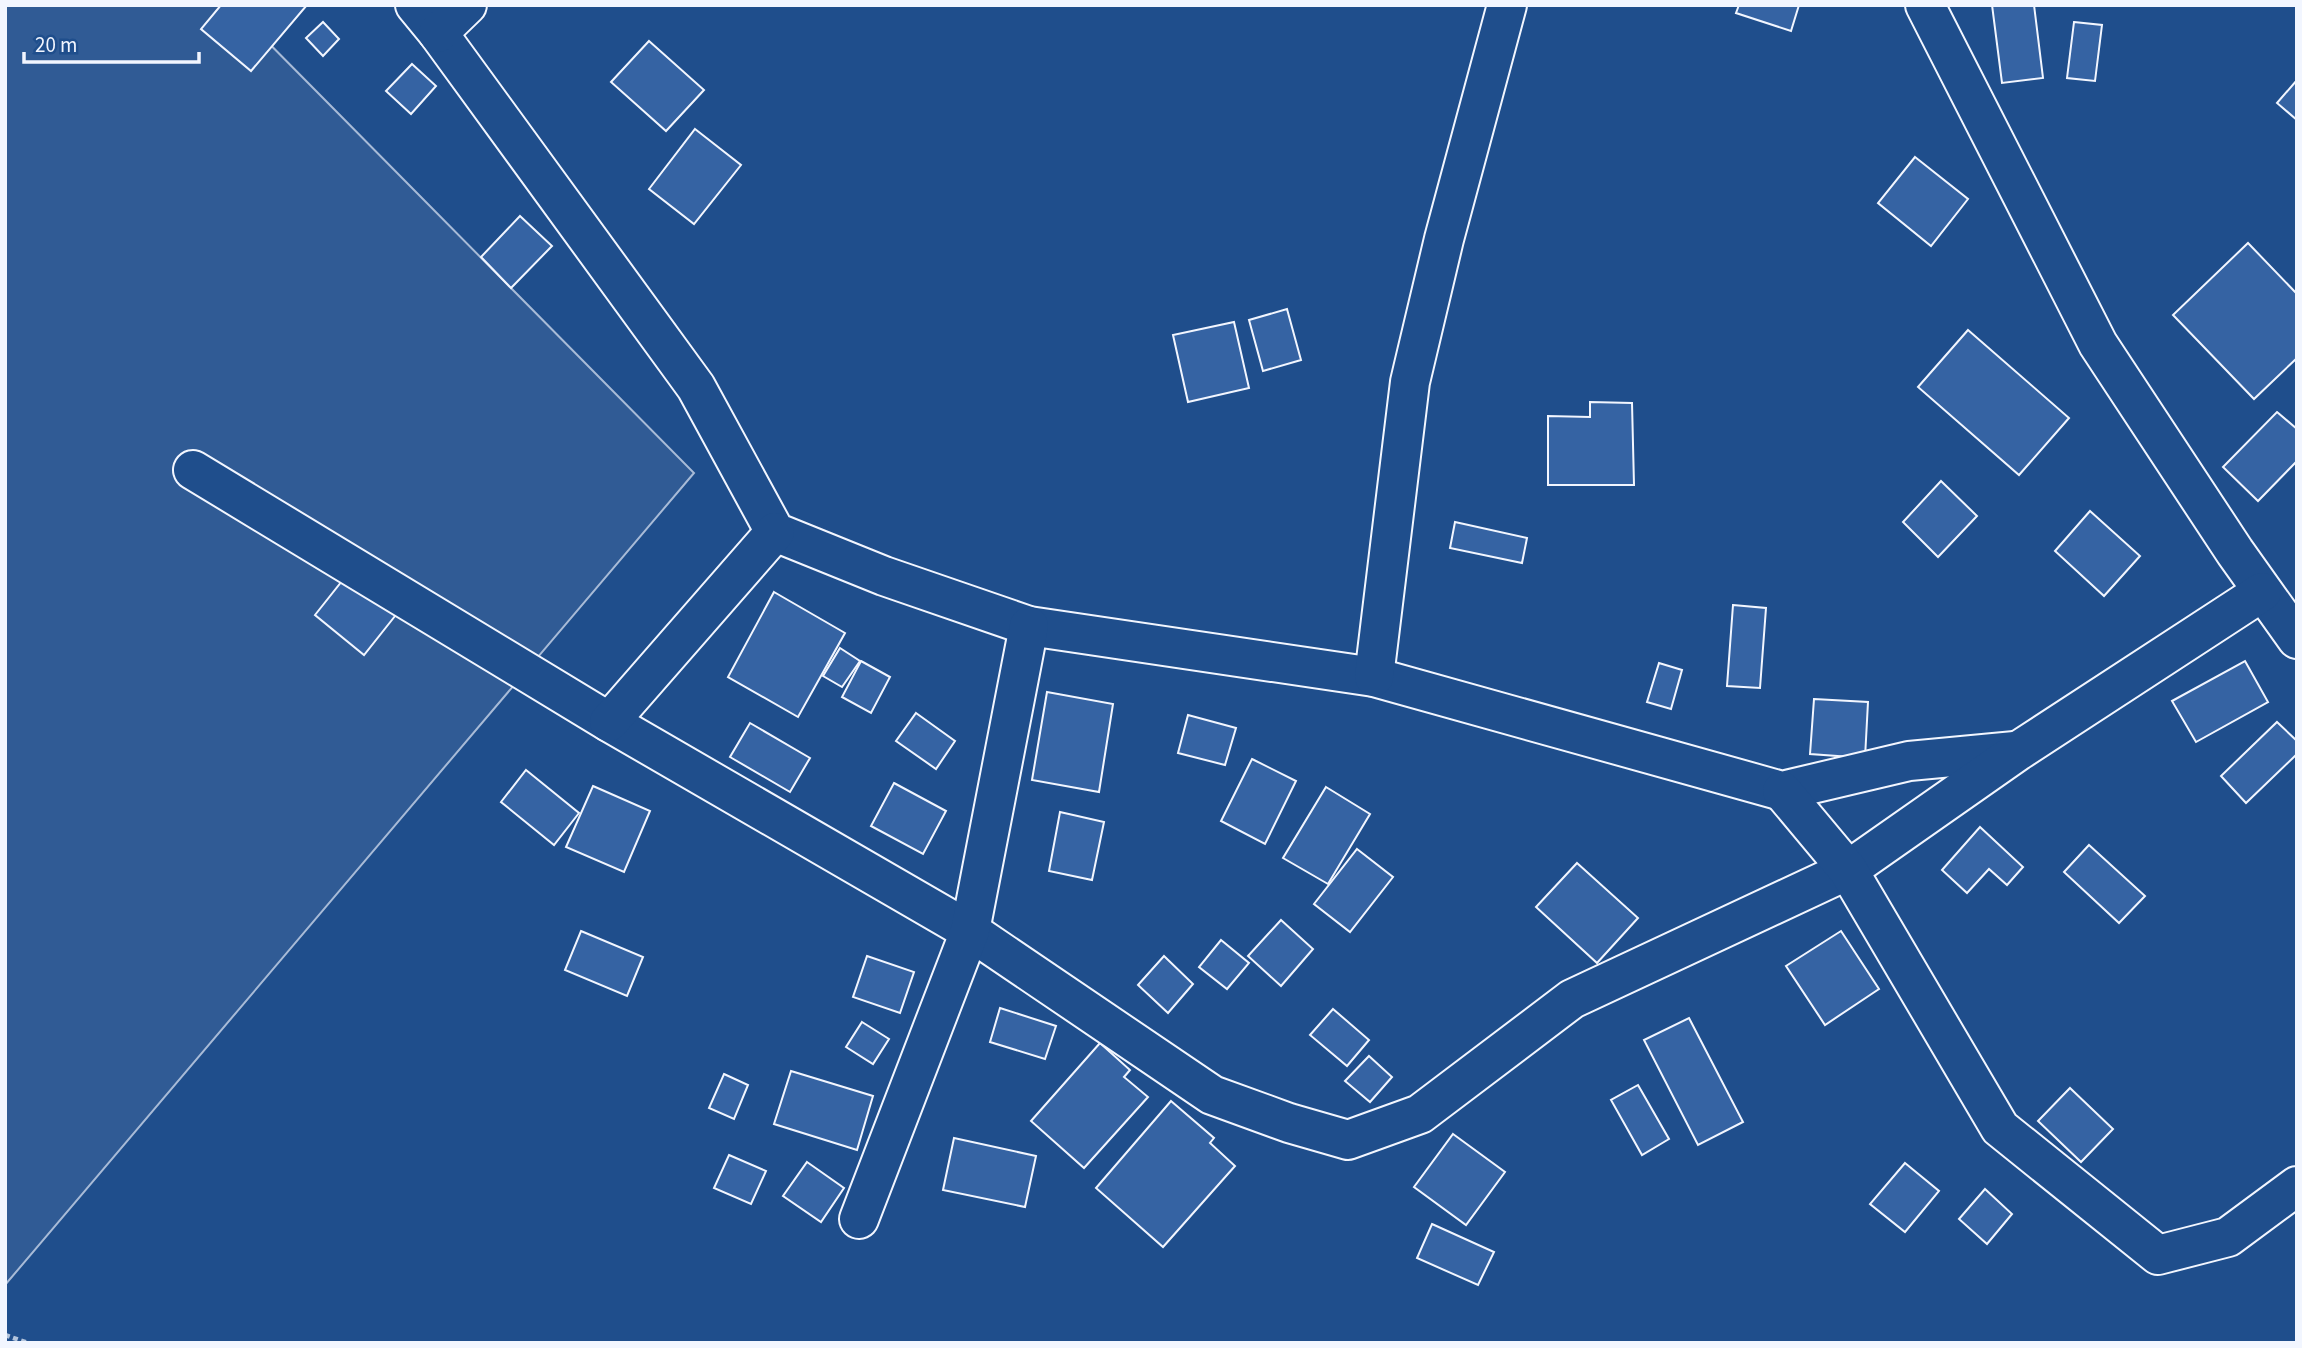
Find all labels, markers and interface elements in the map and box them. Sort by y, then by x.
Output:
scale bar [24,21,200,65]
text: 20 m [35,30,77,60]

